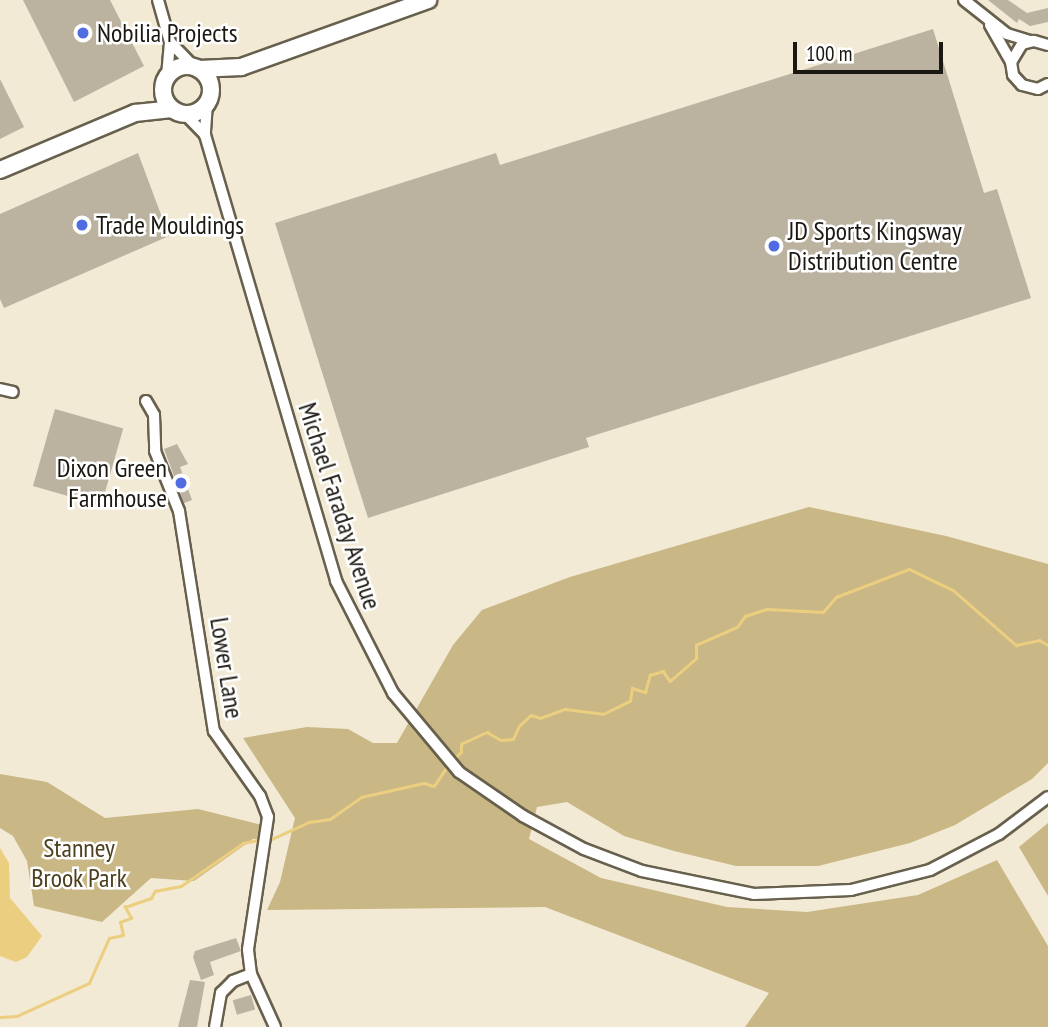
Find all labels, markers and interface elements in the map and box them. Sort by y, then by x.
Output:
place label: Nobilia Projects [97,17,237,49]
marker: Nobilia Projects [75,25,91,41]
scale bar [796,28,946,72]
text: 100 m [806,40,852,67]
place label: Trade Mouldings [96,209,244,241]
place label: JD Sports Kingsway Distribution Centre [788,215,962,276]
marker: Trade Mouldings [74,217,90,233]
marker: JD Sports Kingsway Distribution Centre [766,238,782,254]
street label: Michael Faraday Avenue [292,398,388,614]
place label: Dixon Green Farmhouse [57,452,167,514]
marker: Dixon Green Farmhouse [173,475,189,491]
street label: Lower Lane [204,615,250,721]
park label: Stanney Brook Park [31,832,127,894]

